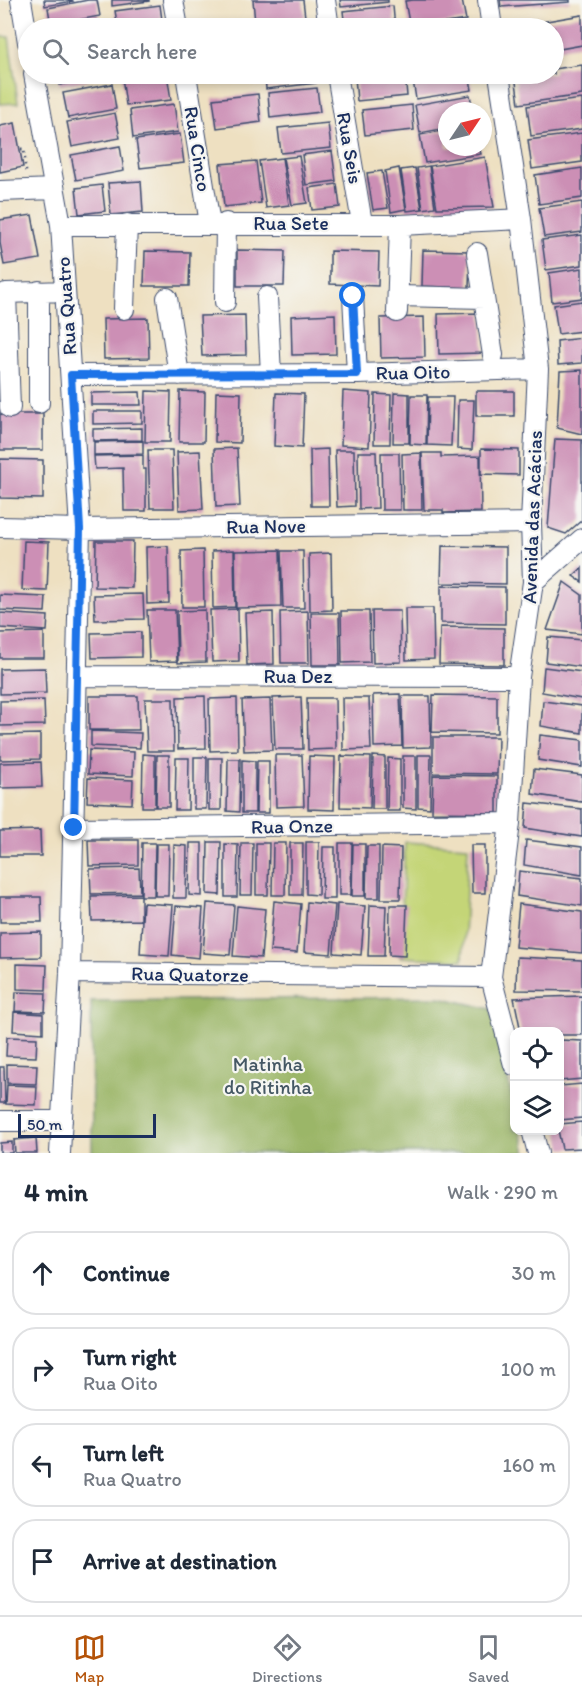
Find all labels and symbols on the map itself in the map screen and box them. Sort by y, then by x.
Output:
north arrow [438,102,492,156]
street label: Rua Cinco [179,105,217,193]
street label: Rua Seis [332,110,368,186]
street label: Rua Sete [253,211,329,235]
street label: Rua Quatro [51,256,81,356]
route start [339,282,365,308]
street label: Rua Oito [375,359,451,385]
street label: Avenida das Acácias [517,430,547,604]
street label: Rua Nove [226,513,306,539]
street label: Rua Dez [263,664,333,688]
street label: Rua Onze [251,813,333,839]
route end [60,814,86,840]
street label: Rua Quatorze [131,961,249,987]
park label: Matinha do Ritinha [224,1052,313,1099]
scale bar [18,1111,156,1138]

